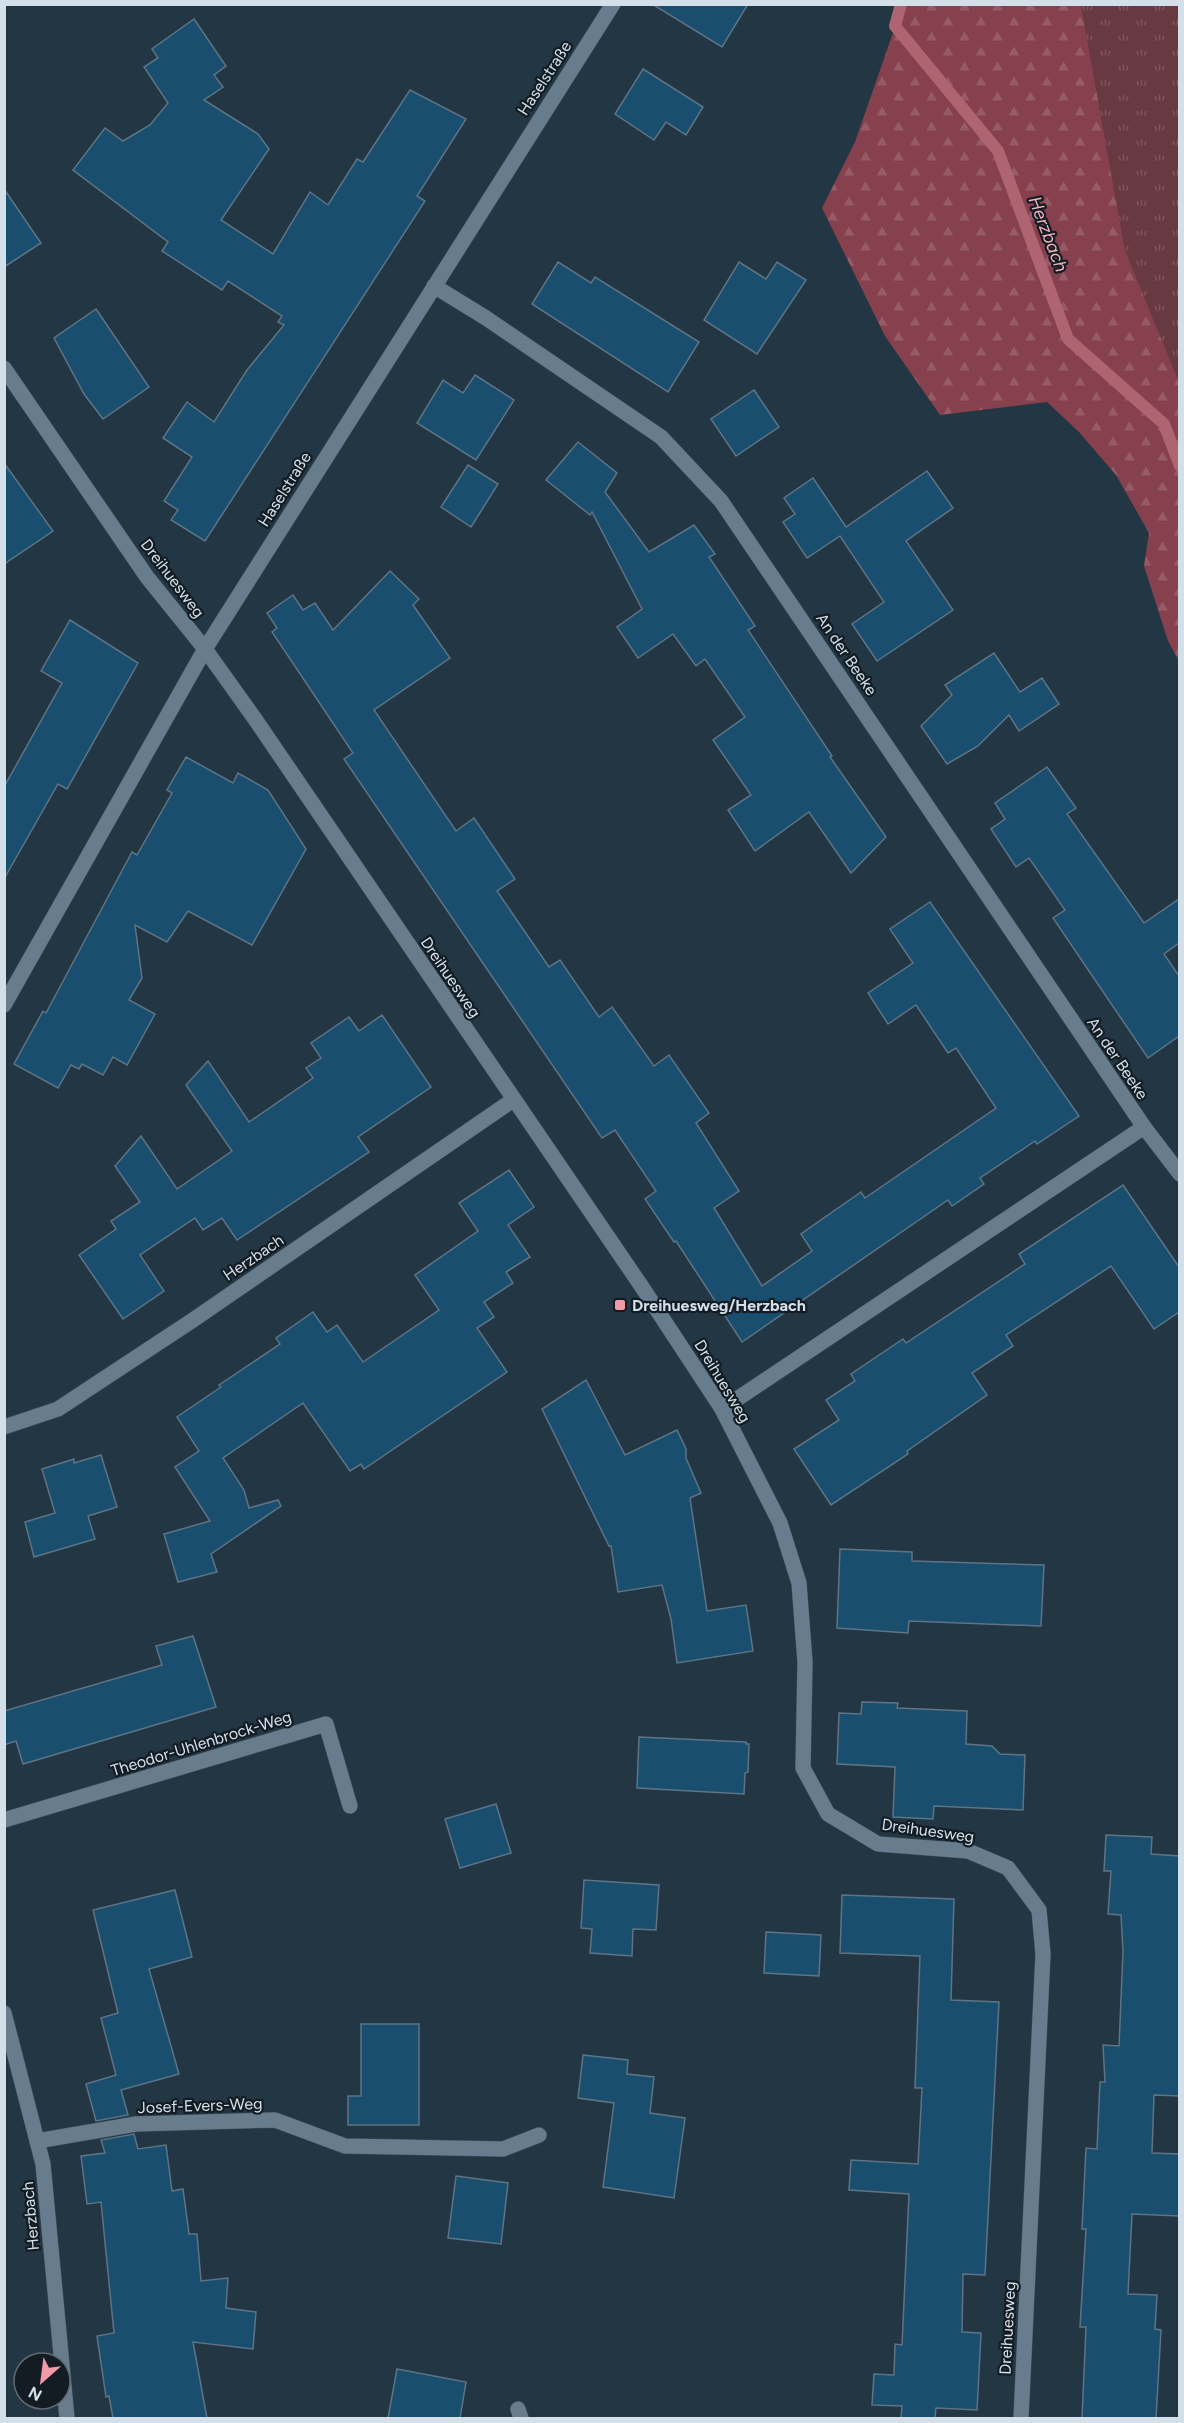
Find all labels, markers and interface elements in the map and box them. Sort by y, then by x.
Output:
street label: Haselstraße [513,37,576,119]
water label: Herzbach [1024,193,1072,275]
street label: Haselstraße [254,448,315,530]
street label: Dreihuesweg [137,535,208,621]
street label: An der Beeke [812,610,881,699]
street label: Dreihuesweg [417,933,485,1021]
street label: An der Beeke [1083,1014,1152,1103]
street label: Herzbach [219,1230,287,1285]
place label: Dreihuesweg/Herzbach [632,1296,806,1315]
marker: Dreihuesweg/Herzbach [613,1298,627,1312]
street label: Dreihuesweg [690,1336,755,1426]
street label: Theodor-Uhlenbrock-Weg [109,1707,294,1780]
street label: Dreihuesweg [880,1815,976,1846]
street label: Josef-Evers-Weg [137,2094,263,2117]
street label: Herzbach [18,2181,43,2251]
street label: Dreihuesweg [996,2281,1019,2375]
north arrow [12,2351,72,2411]
text: N [25,2383,45,2405]

